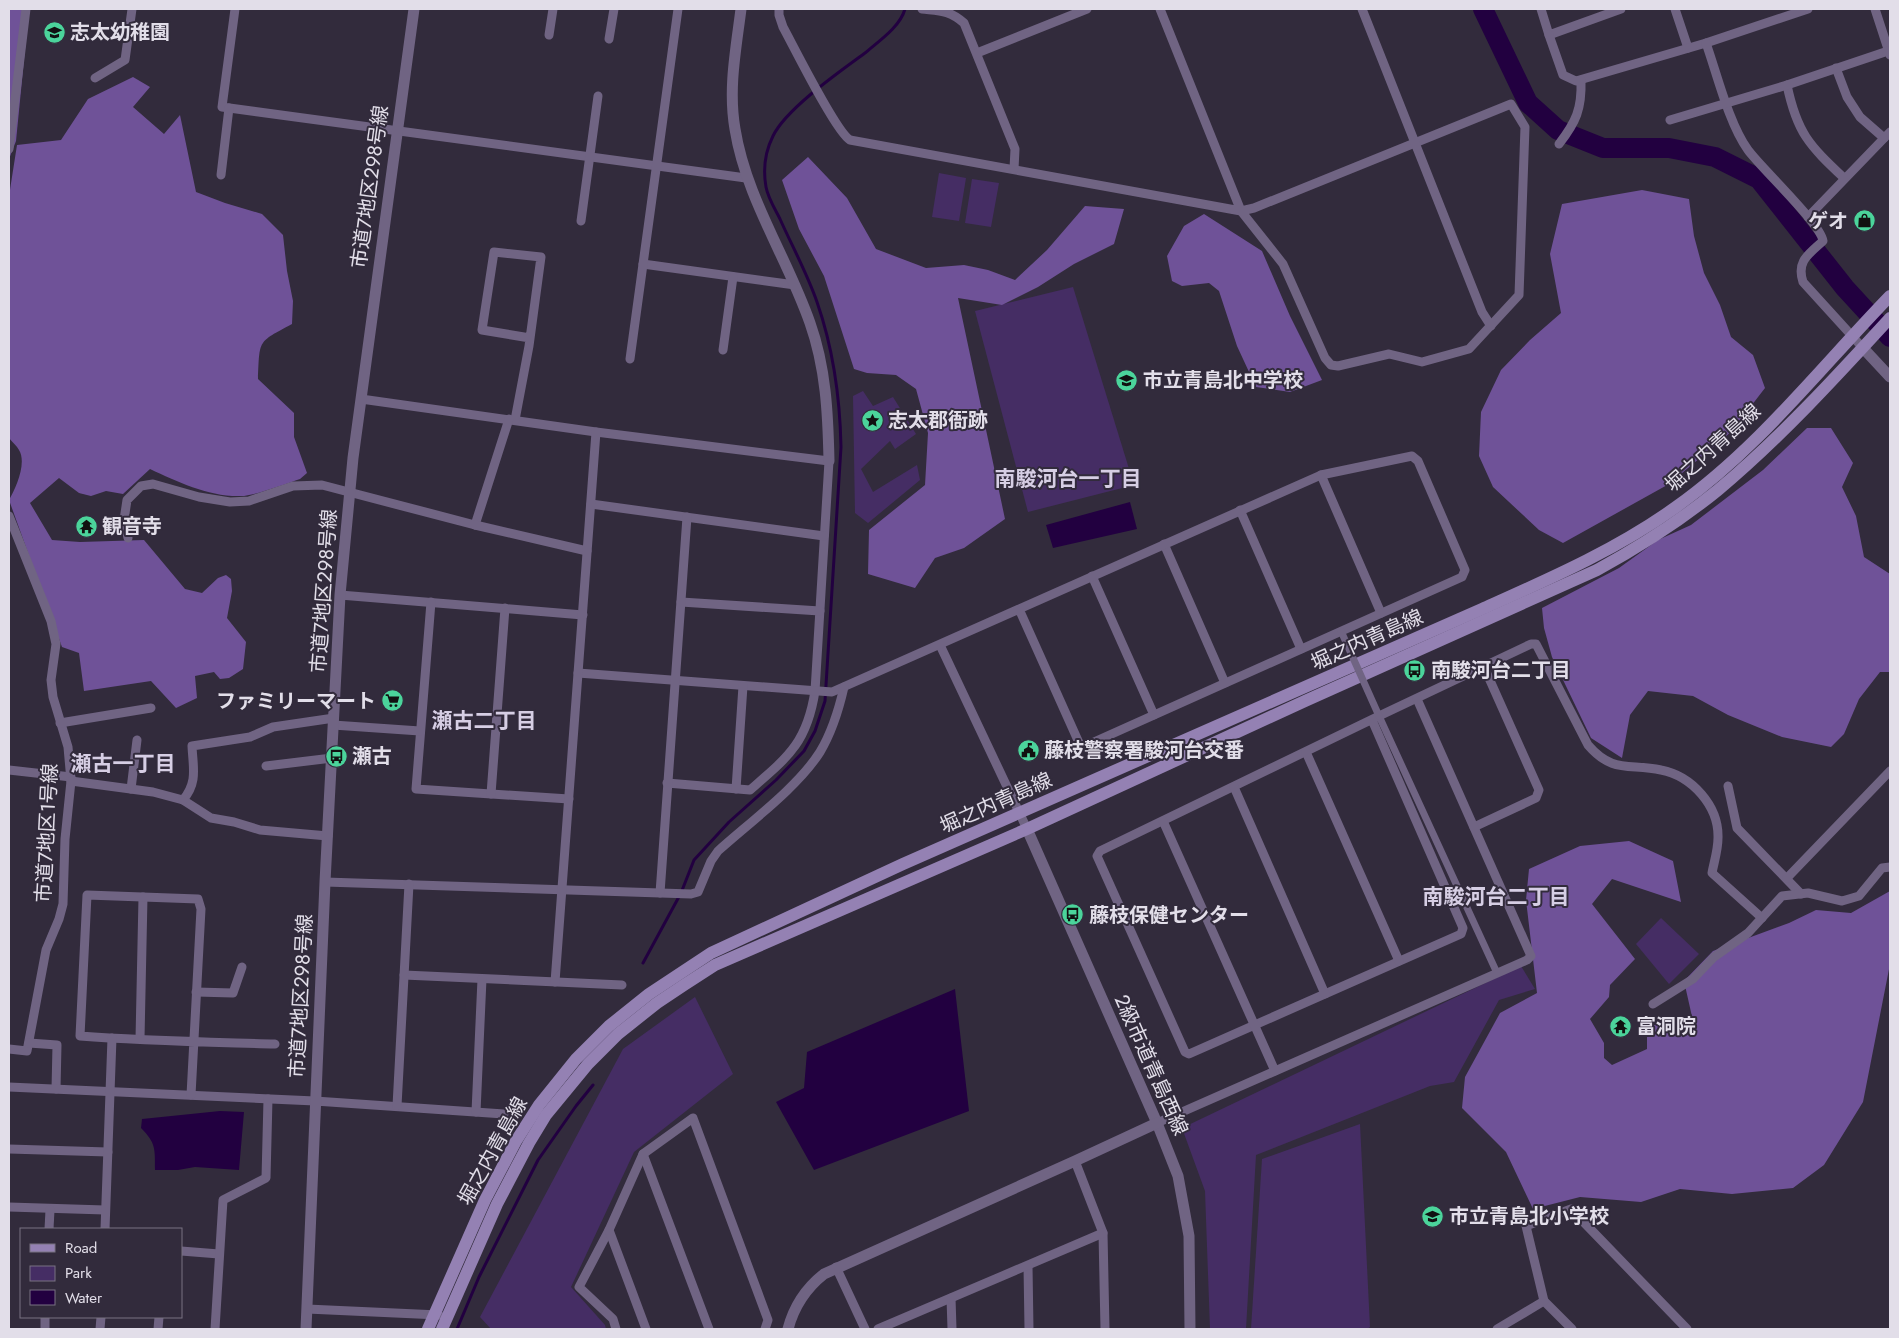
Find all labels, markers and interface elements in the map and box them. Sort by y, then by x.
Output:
place label: 志太幼稚園 [70,18,170,47]
school or university icon: 志太幼稚園 [42,20,66,44]
street label: 市道7地区298号線 [344,104,396,270]
place label: ゲオ [1808,207,1848,236]
shop icon: ゲオ [1852,209,1876,233]
place label: 市立青島北中学校 [1143,366,1303,395]
school or university icon: 市立青島北中学校 [1115,368,1139,392]
street label: 堀之内青島線 [1659,397,1767,499]
place label: 志太郡衙跡 [888,406,988,435]
place icon: 志太郡衙跡 [860,408,884,432]
district label: 南駿河台一丁目 [995,464,1142,494]
street label: 市道7地区298号線 [304,508,344,674]
place label: 観音寺 [102,512,162,541]
temple icon: 観音寺 [74,514,98,538]
street label: 堀之内青島線 [1306,602,1428,678]
place label: 南駿河台二丁目 [1431,656,1571,685]
bus stop icon: 南駿河台二丁目 [1403,658,1427,682]
place label: ファミリーマート [216,687,376,716]
supermarket icon: ファミリーマート [380,689,404,713]
district label: 瀬古二丁目 [432,706,537,736]
place label: 藤枝警察署駿河台交番 [1044,736,1244,765]
public building icon: 藤枝警察署駿河台交番 [1016,738,1040,762]
place label: 瀬古 [352,742,392,771]
bus stop icon: 瀬古 [324,744,348,768]
district label: 瀬古一丁目 [71,749,176,779]
street label: 市道7地区1号線 [29,763,65,903]
street label: 堀之内青島線 [935,765,1057,841]
district label: 南駿河台二丁目 [1423,882,1570,912]
place label: 藤枝保健センター [1089,901,1249,930]
bus stop icon: 藤枝保健センター [1061,903,1085,927]
street label: 市道7地区298号線 [282,913,320,1079]
street label: 2級市道青島西線 [1107,990,1195,1140]
place label: 富洞院 [1636,1012,1696,1041]
temple icon: 富洞院 [1608,1014,1632,1038]
street label: 堀之内青島線 [451,1091,535,1211]
place label: 市立青島北小学校 [1449,1202,1609,1231]
school or university icon: 市立青島北小学校 [1421,1204,1445,1228]
legend [20,1228,182,1318]
text: Road [65,1237,97,1259]
text: Park [65,1262,92,1284]
text: Water [65,1287,103,1309]

